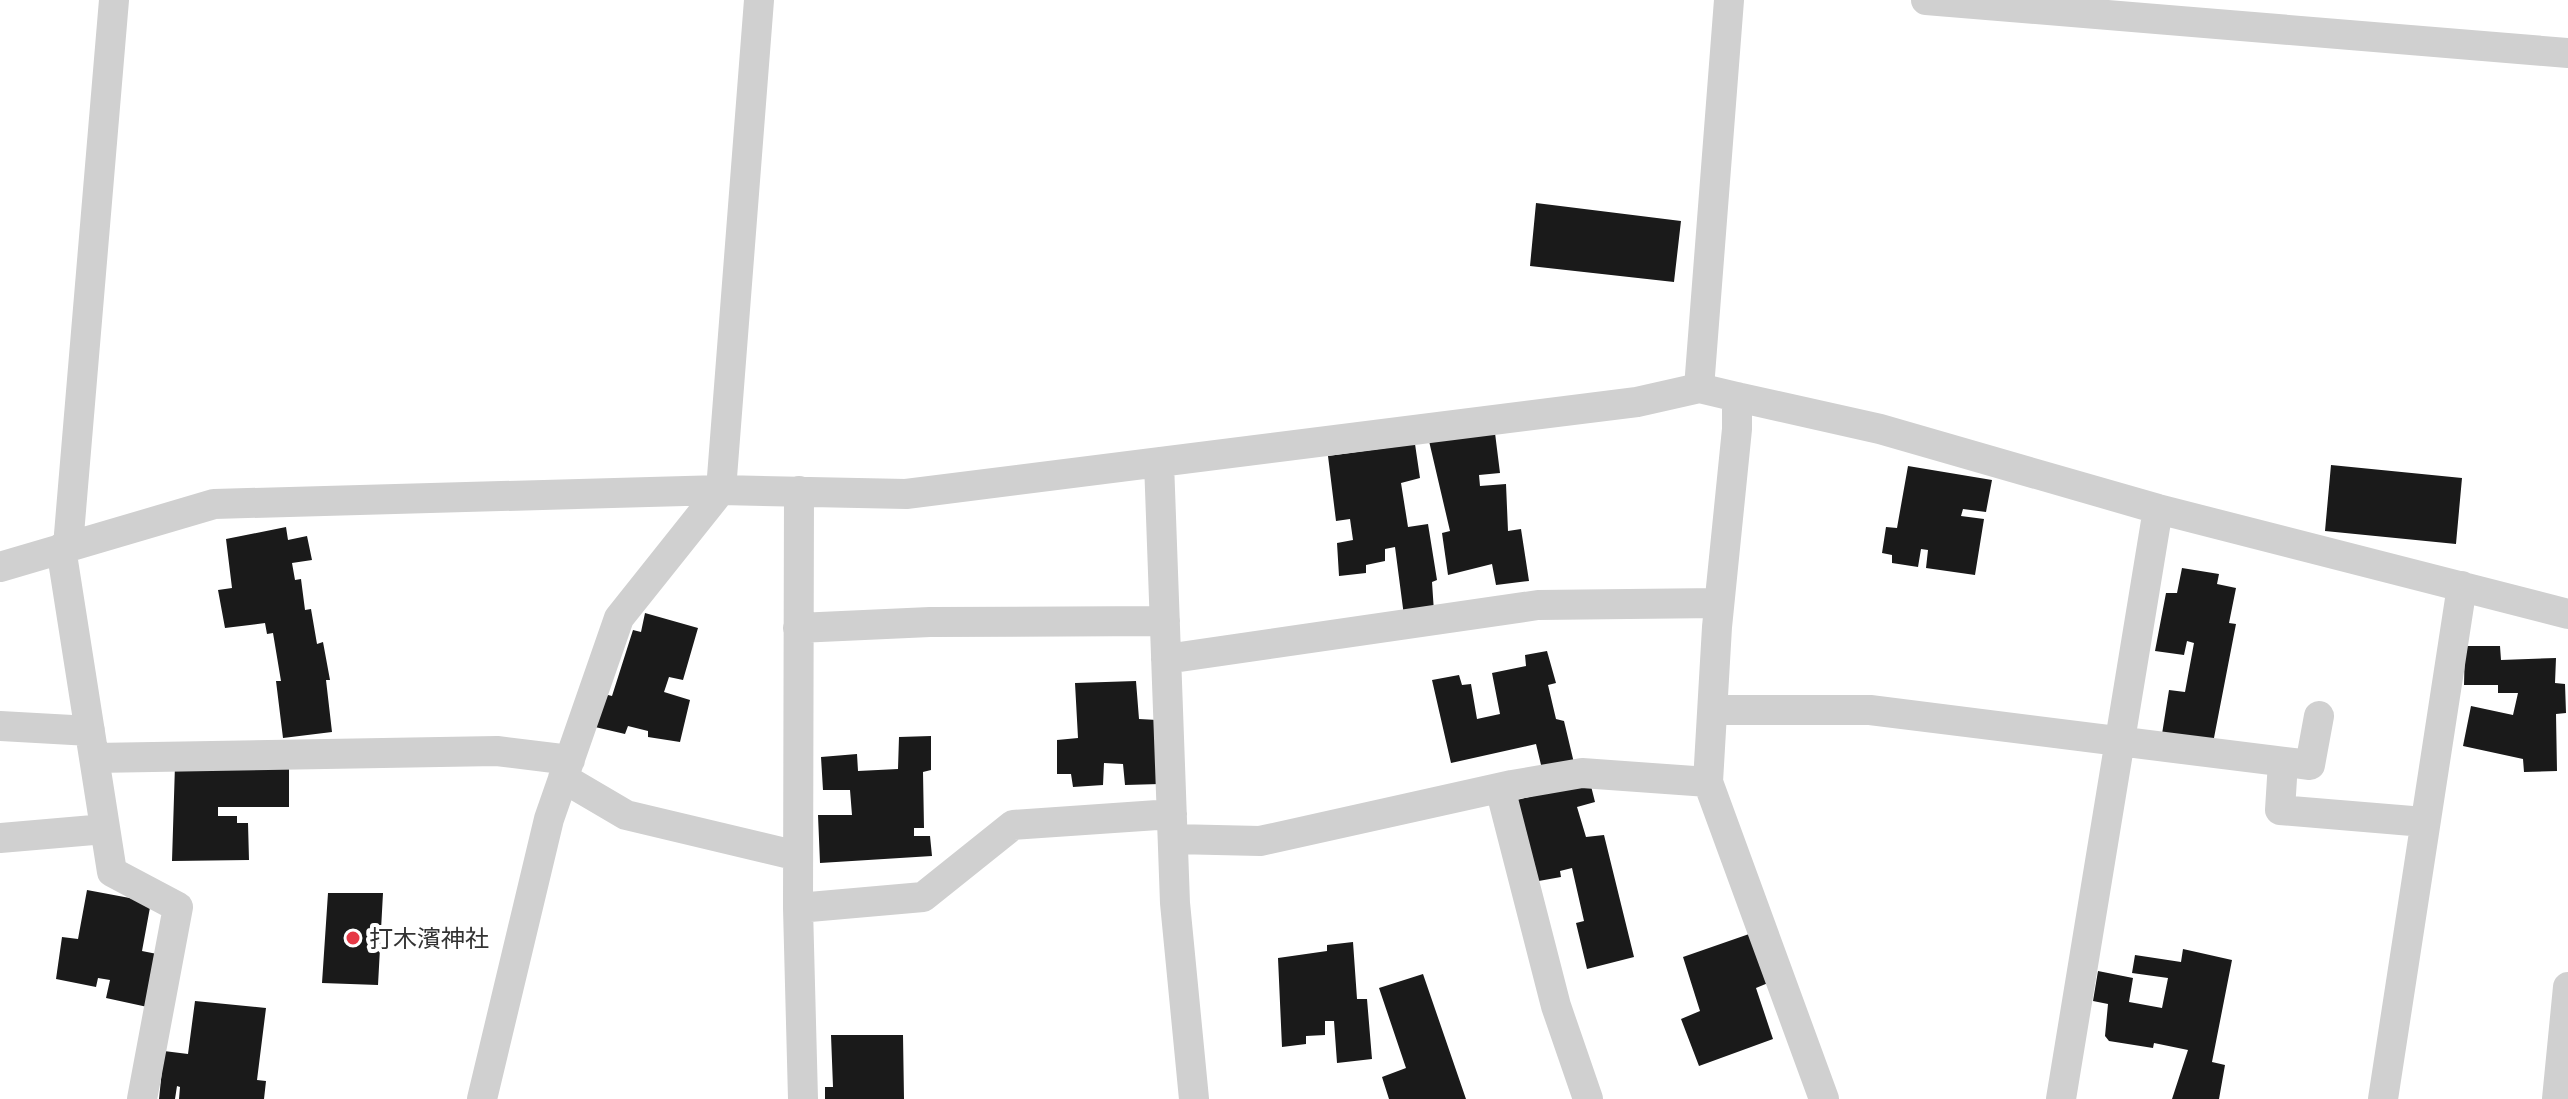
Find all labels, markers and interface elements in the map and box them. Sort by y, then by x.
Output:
place label: 打木濱神社 [369,920,489,956]
marker: 打木濱神社 [344,929,362,947]

